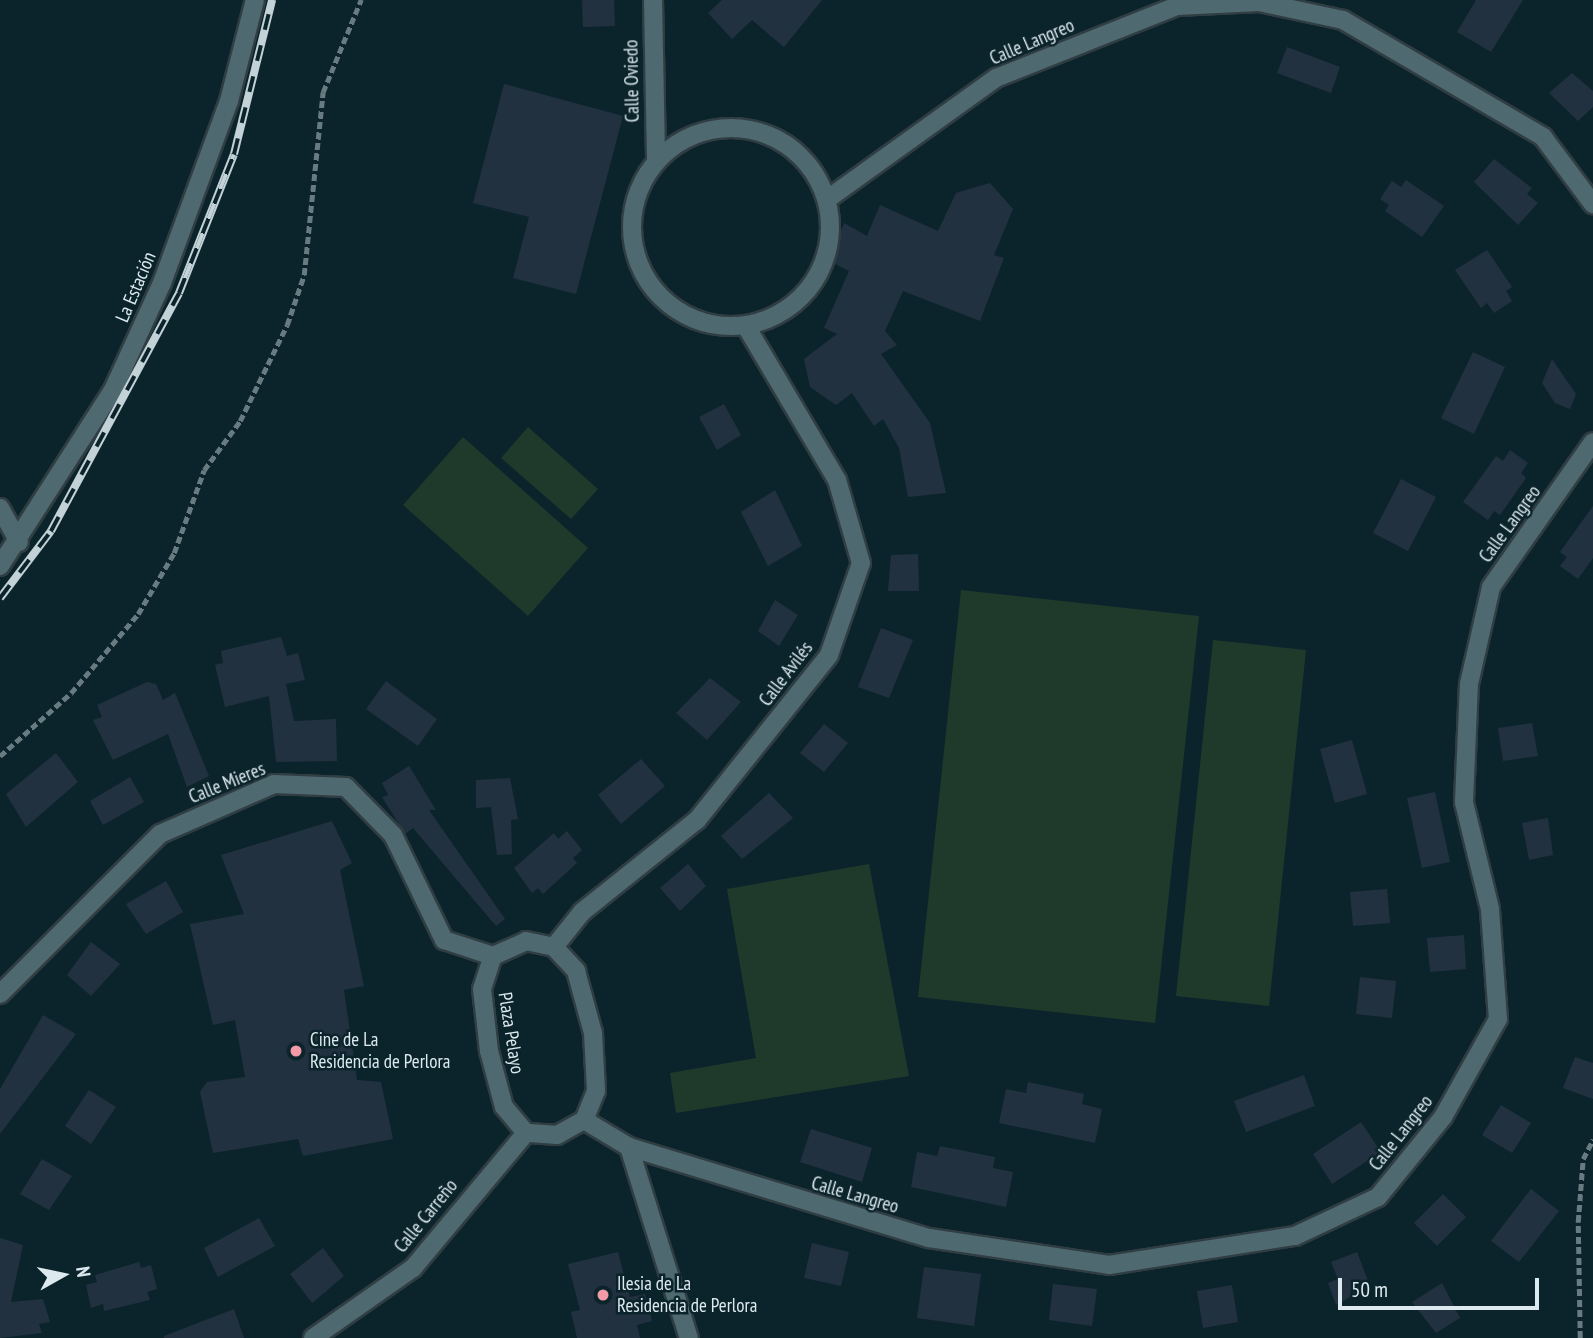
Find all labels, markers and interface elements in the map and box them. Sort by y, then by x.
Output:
street label: Calle Langreo [986,14,1078,70]
street label: Calle Oviedo [620,39,644,123]
street label: La Estación [111,248,161,326]
street label: Calle Langreo [1474,481,1546,567]
street label: Calle Avilés [754,637,818,711]
street label: Calle Mieres [185,757,269,809]
street label: Plaza Pelayo [493,991,529,1075]
place label: Cine de La Residencia de Perlora [310,1029,450,1073]
marker: Cine de La Residencia de Perlora [288,1043,304,1059]
street label: Calle Langreo [1364,1091,1438,1175]
street label: Calle Langreo [809,1172,901,1218]
street label: Calle Carreño [390,1175,462,1257]
north arrow [28,1240,98,1310]
scale bar [1341,1264,1542,1308]
text: N [71,1265,96,1279]
place label: Ilesia de La Residencia de Perlora [617,1273,757,1317]
text: 50 m [1351,1276,1388,1303]
marker: Ilesia de La Residencia de Perlora [595,1287,611,1303]

